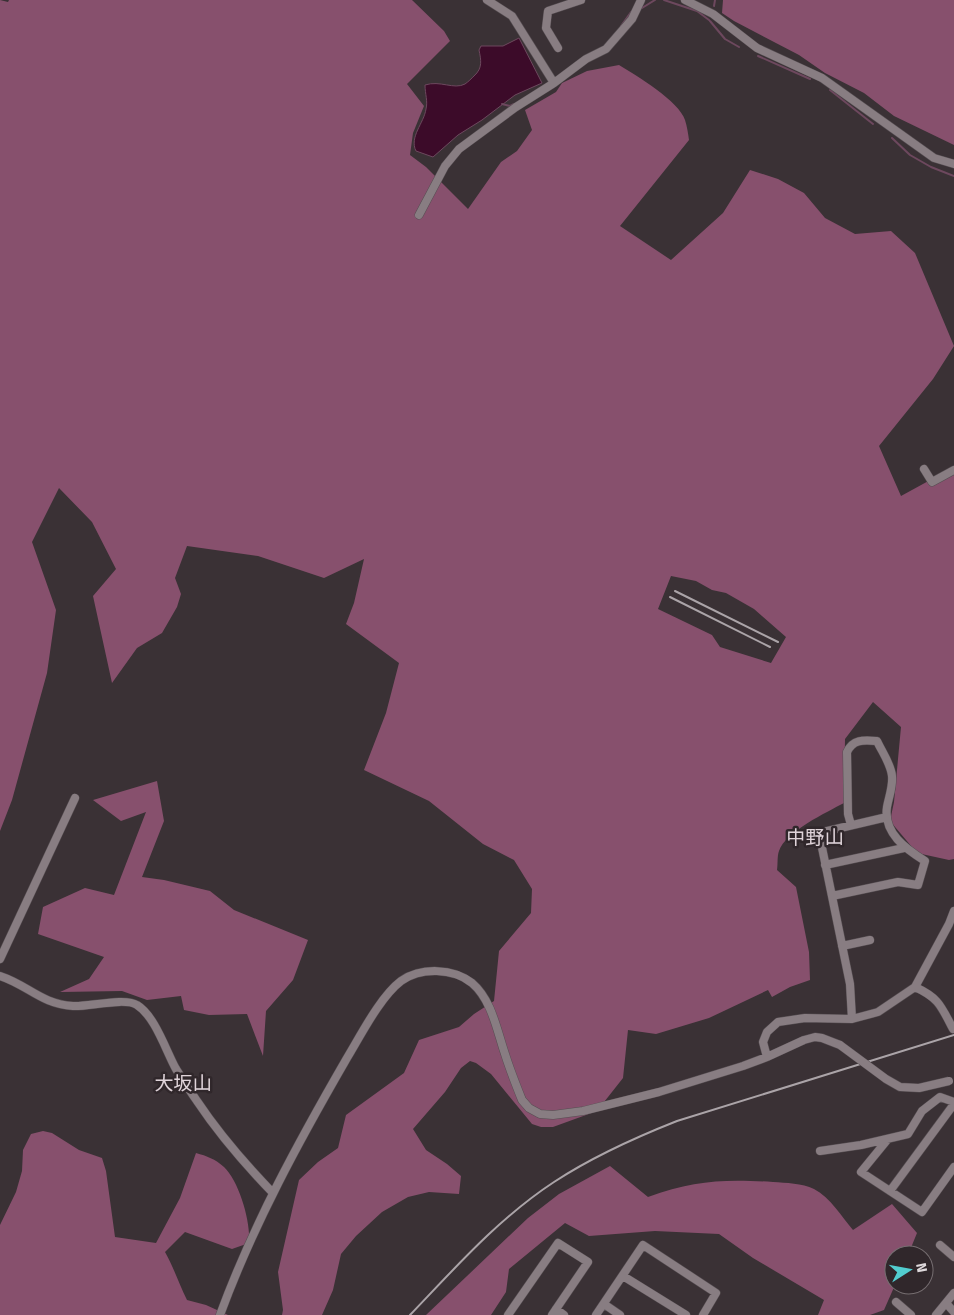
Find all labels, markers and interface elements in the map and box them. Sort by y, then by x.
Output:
district label: 中野山 [786,826,844,849]
district label: 大坂山 [154,1072,212,1095]
north arrow [884,1245,934,1295]
text: N [912,1261,931,1274]

